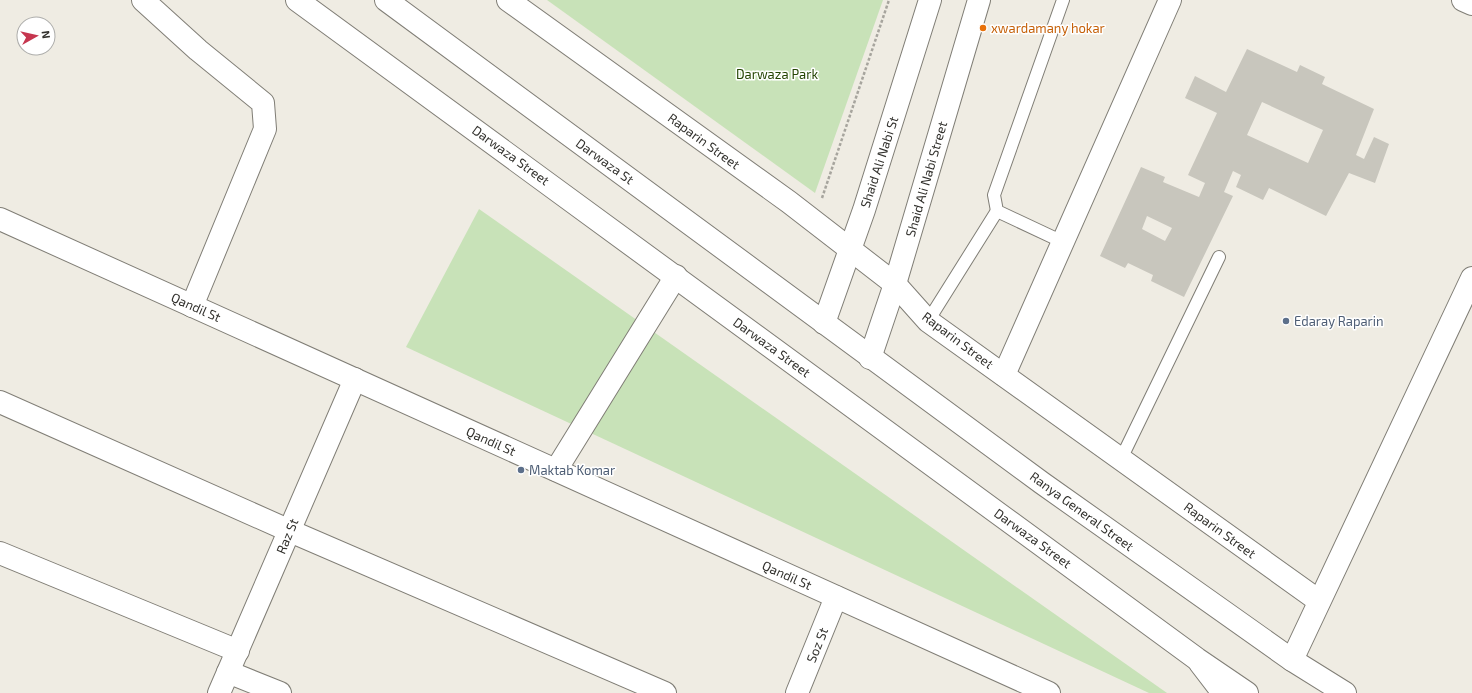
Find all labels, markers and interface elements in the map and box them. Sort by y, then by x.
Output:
north arrow [16,16,56,56]
place label: xwardamany hokar [991,20,1105,36]
marker: xwardamany hokar [978,23,988,33]
text: N [39,30,53,39]
park label: Darwaza Park [736,66,818,82]
street label: Raparin Street [665,110,743,172]
street label: Shaid Ali Nabi St [857,114,901,210]
street label: Shaid Ali Nabi Street [902,119,950,239]
street label: Darwaza Street [469,122,553,188]
street label: Darwaza St [573,135,637,187]
street label: Qandil St [169,289,223,325]
street label: Raparin Street [919,308,997,372]
place label: Edaray Raparin [1294,313,1384,329]
street label: Darwaza Street [730,314,814,380]
marker: Edaray Raparin [1281,316,1291,326]
street label: Qandil St [464,423,518,459]
place label: Maktab Komar [529,462,615,478]
marker: Maktab Komar [516,465,526,475]
street label: Ranya General Street [1027,468,1137,554]
street label: Raparin Street [1181,499,1259,561]
street label: Darwaza Street [991,505,1075,571]
street label: Raz St [272,516,302,556]
street label: Qandil St [760,557,814,593]
street label: Soz St [803,625,831,665]

